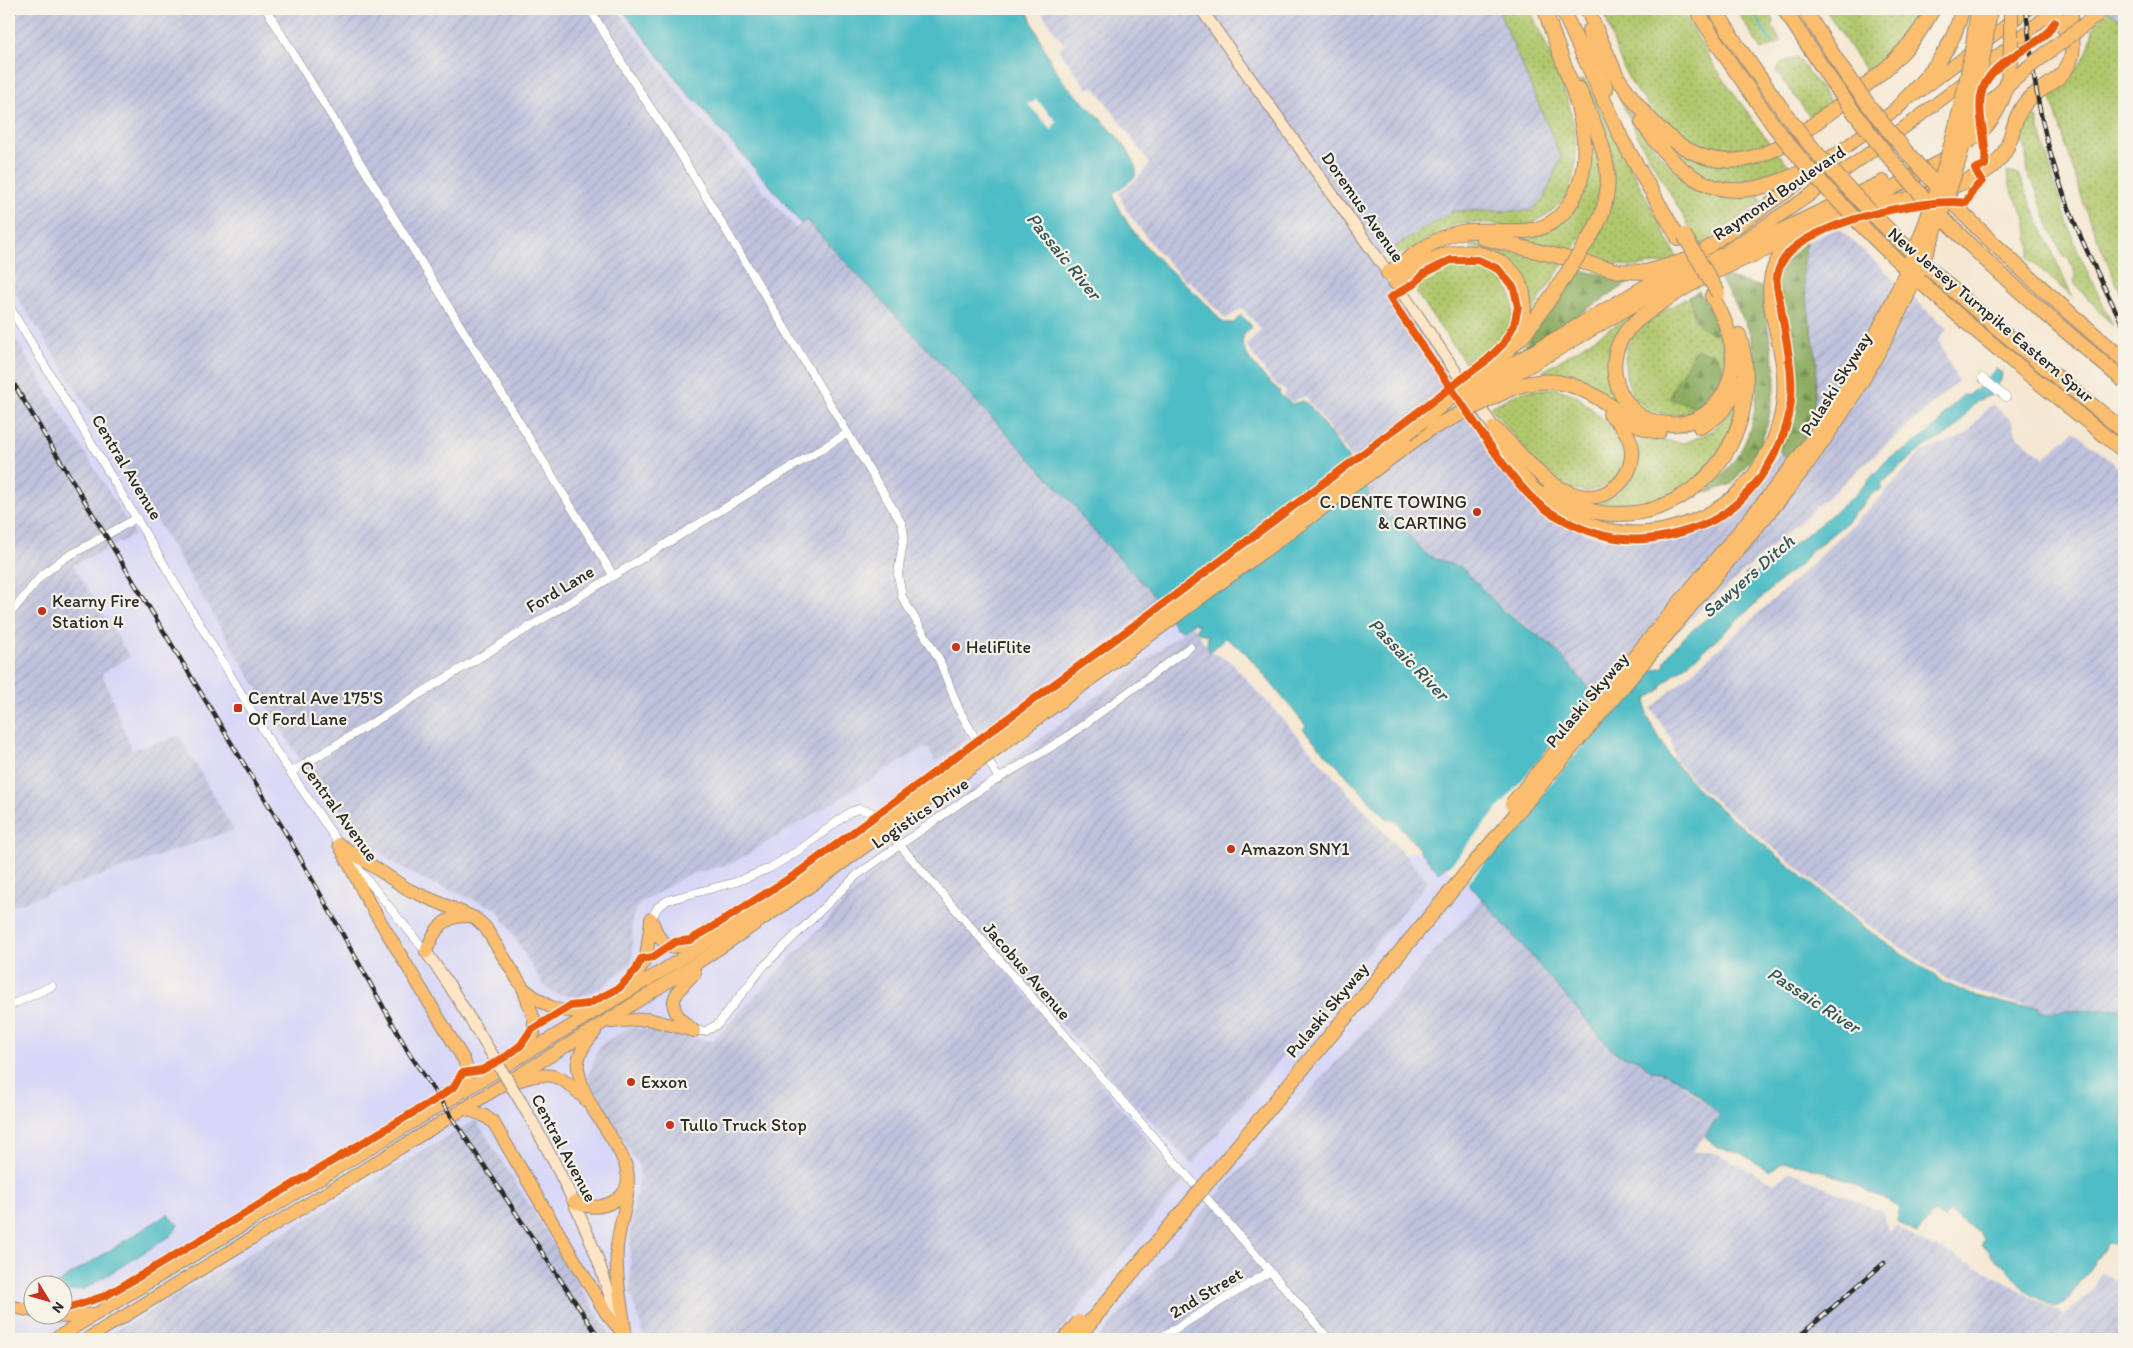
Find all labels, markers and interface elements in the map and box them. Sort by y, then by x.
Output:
street label: Raymond Boulevard [1709,140,1850,246]
street label: Doremus Avenue [1317,148,1409,266]
water label: Passaic River [1022,208,1107,306]
street label: New Jersey Turnpike Eastern Spur [1884,222,2099,408]
street label: Pulaski Skyway [1795,328,1877,440]
street label: Central Avenue [87,410,167,524]
place label: C. DENTE TOWING & CARTING [1319,491,1467,534]
marker: C. DENTE TOWING & CARTING [1471,506,1483,518]
water label: Sawyers Ditch [1697,529,1800,623]
street label: Ford Lane [522,560,598,618]
place label: Kearny Fire Station 4 [52,590,140,633]
marker: Kearny Fire Station 4 [36,605,48,617]
water label: Passaic River [1364,613,1455,706]
place label: HeliFlite [966,636,1031,658]
marker: HeliFlite [950,641,962,653]
street label: Pulaski Skyway [1541,647,1634,752]
place label: Central Ave 175'S Of Ford Lane [248,687,383,730]
marker: Central Ave 175'S Of Ford Lane [232,702,244,714]
street label: Central Avenue [295,756,383,866]
street label: Logistics Drive [867,772,973,854]
place label: Amazon SNY1 [1241,838,1350,860]
marker: Amazon SNY1 [1225,843,1237,855]
street label: Jacobus Avenue [978,917,1076,1025]
street label: Pulaski Skyway [1281,957,1374,1062]
water label: Passaic River [1763,962,1866,1039]
place label: Exxon [641,1071,688,1093]
marker: Exxon [625,1076,637,1088]
street label: Central Avenue [526,1090,602,1206]
place label: Tullo Truck Stop [680,1114,807,1136]
marker: Tullo Truck Stop [664,1119,676,1131]
street label: 2nd Street [1166,1263,1247,1323]
north arrow [22,1276,72,1326]
text: N [48,1299,68,1316]

